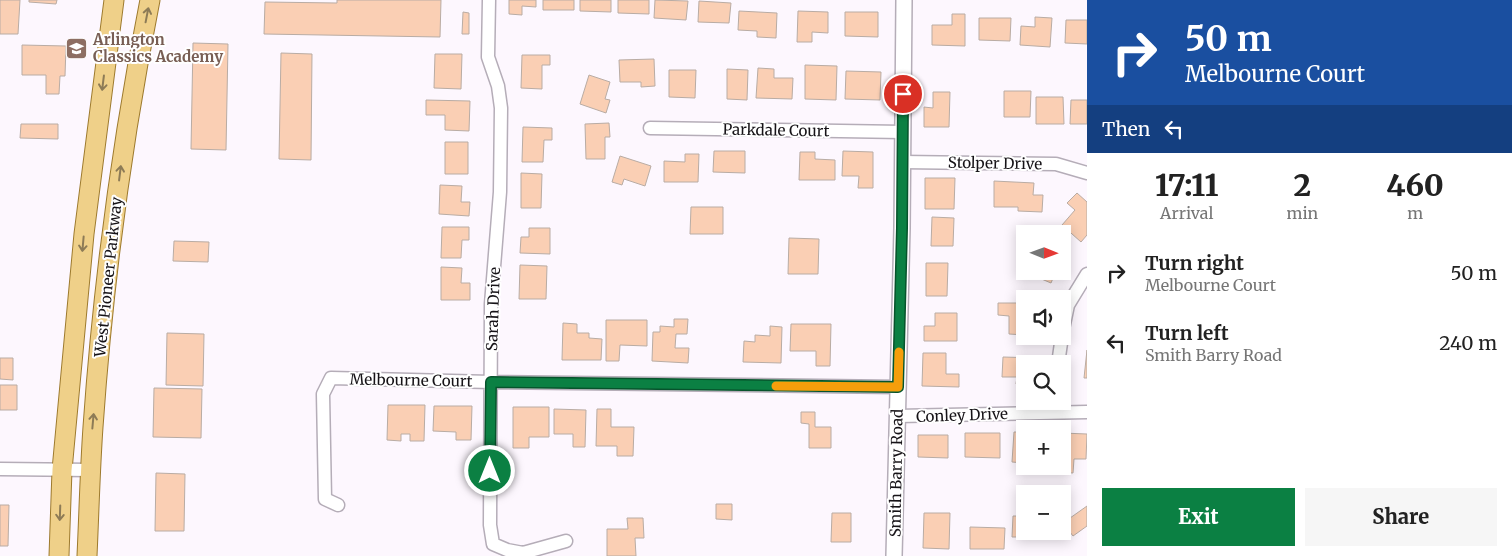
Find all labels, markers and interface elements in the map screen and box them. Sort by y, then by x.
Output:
one-way arrow [142,7,152,23]
text: 50 m [1185,17,1272,61]
icon: right [1102,20,1167,85]
place label: Arlington Classics Academy [92,30,223,66]
school or university icon: Arlington Classics Academy [65,36,89,60]
text: Melbourne Court [1185,60,1365,88]
pin [882,73,924,115]
one-way arrow [98,75,108,91]
icon: arrive [889,80,917,108]
icon: left [1160,115,1188,143]
text: Then [1102,117,1150,141]
street label: Parkdale Court [723,120,830,140]
street label: Stolper Drive [948,153,1042,173]
one-way arrow [115,165,125,181]
text: 17:11 [1155,166,1218,204]
text: 2 [1294,166,1311,204]
text: 460 [1386,166,1444,204]
street label: West Pioneer Parkway [90,196,126,359]
text: Arrival [1160,203,1213,223]
text: min [1287,203,1318,223]
text: m [1407,203,1423,223]
north arrow [1016,225,1071,280]
map controls [1016,225,1071,540]
one-way arrow [79,236,88,252]
text: Turn right [1145,251,1244,275]
icon: right [1102,259,1130,287]
text: 50 m [1451,261,1497,285]
street label: Sarah Drive [482,266,504,351]
text: Melbourne Court [1145,275,1276,295]
button: sound [1016,290,1071,345]
text: Turn left [1145,321,1229,345]
icon: left [1102,329,1130,357]
text: 240 m [1439,331,1497,355]
text: Smith Barry Road [1145,345,1282,365]
button: search [1016,355,1071,410]
street label: Melbourne Court [349,369,473,391]
street label: Conley Drive [916,404,1008,426]
street label: Smith Barry Road [885,409,907,537]
one-way arrow [88,414,98,430]
button: + [1016,420,1071,475]
position arrow [463,444,515,496]
button: − [1016,485,1071,540]
button: Exit [1102,488,1295,546]
button: Share [1305,488,1497,546]
one-way arrow [56,505,65,521]

